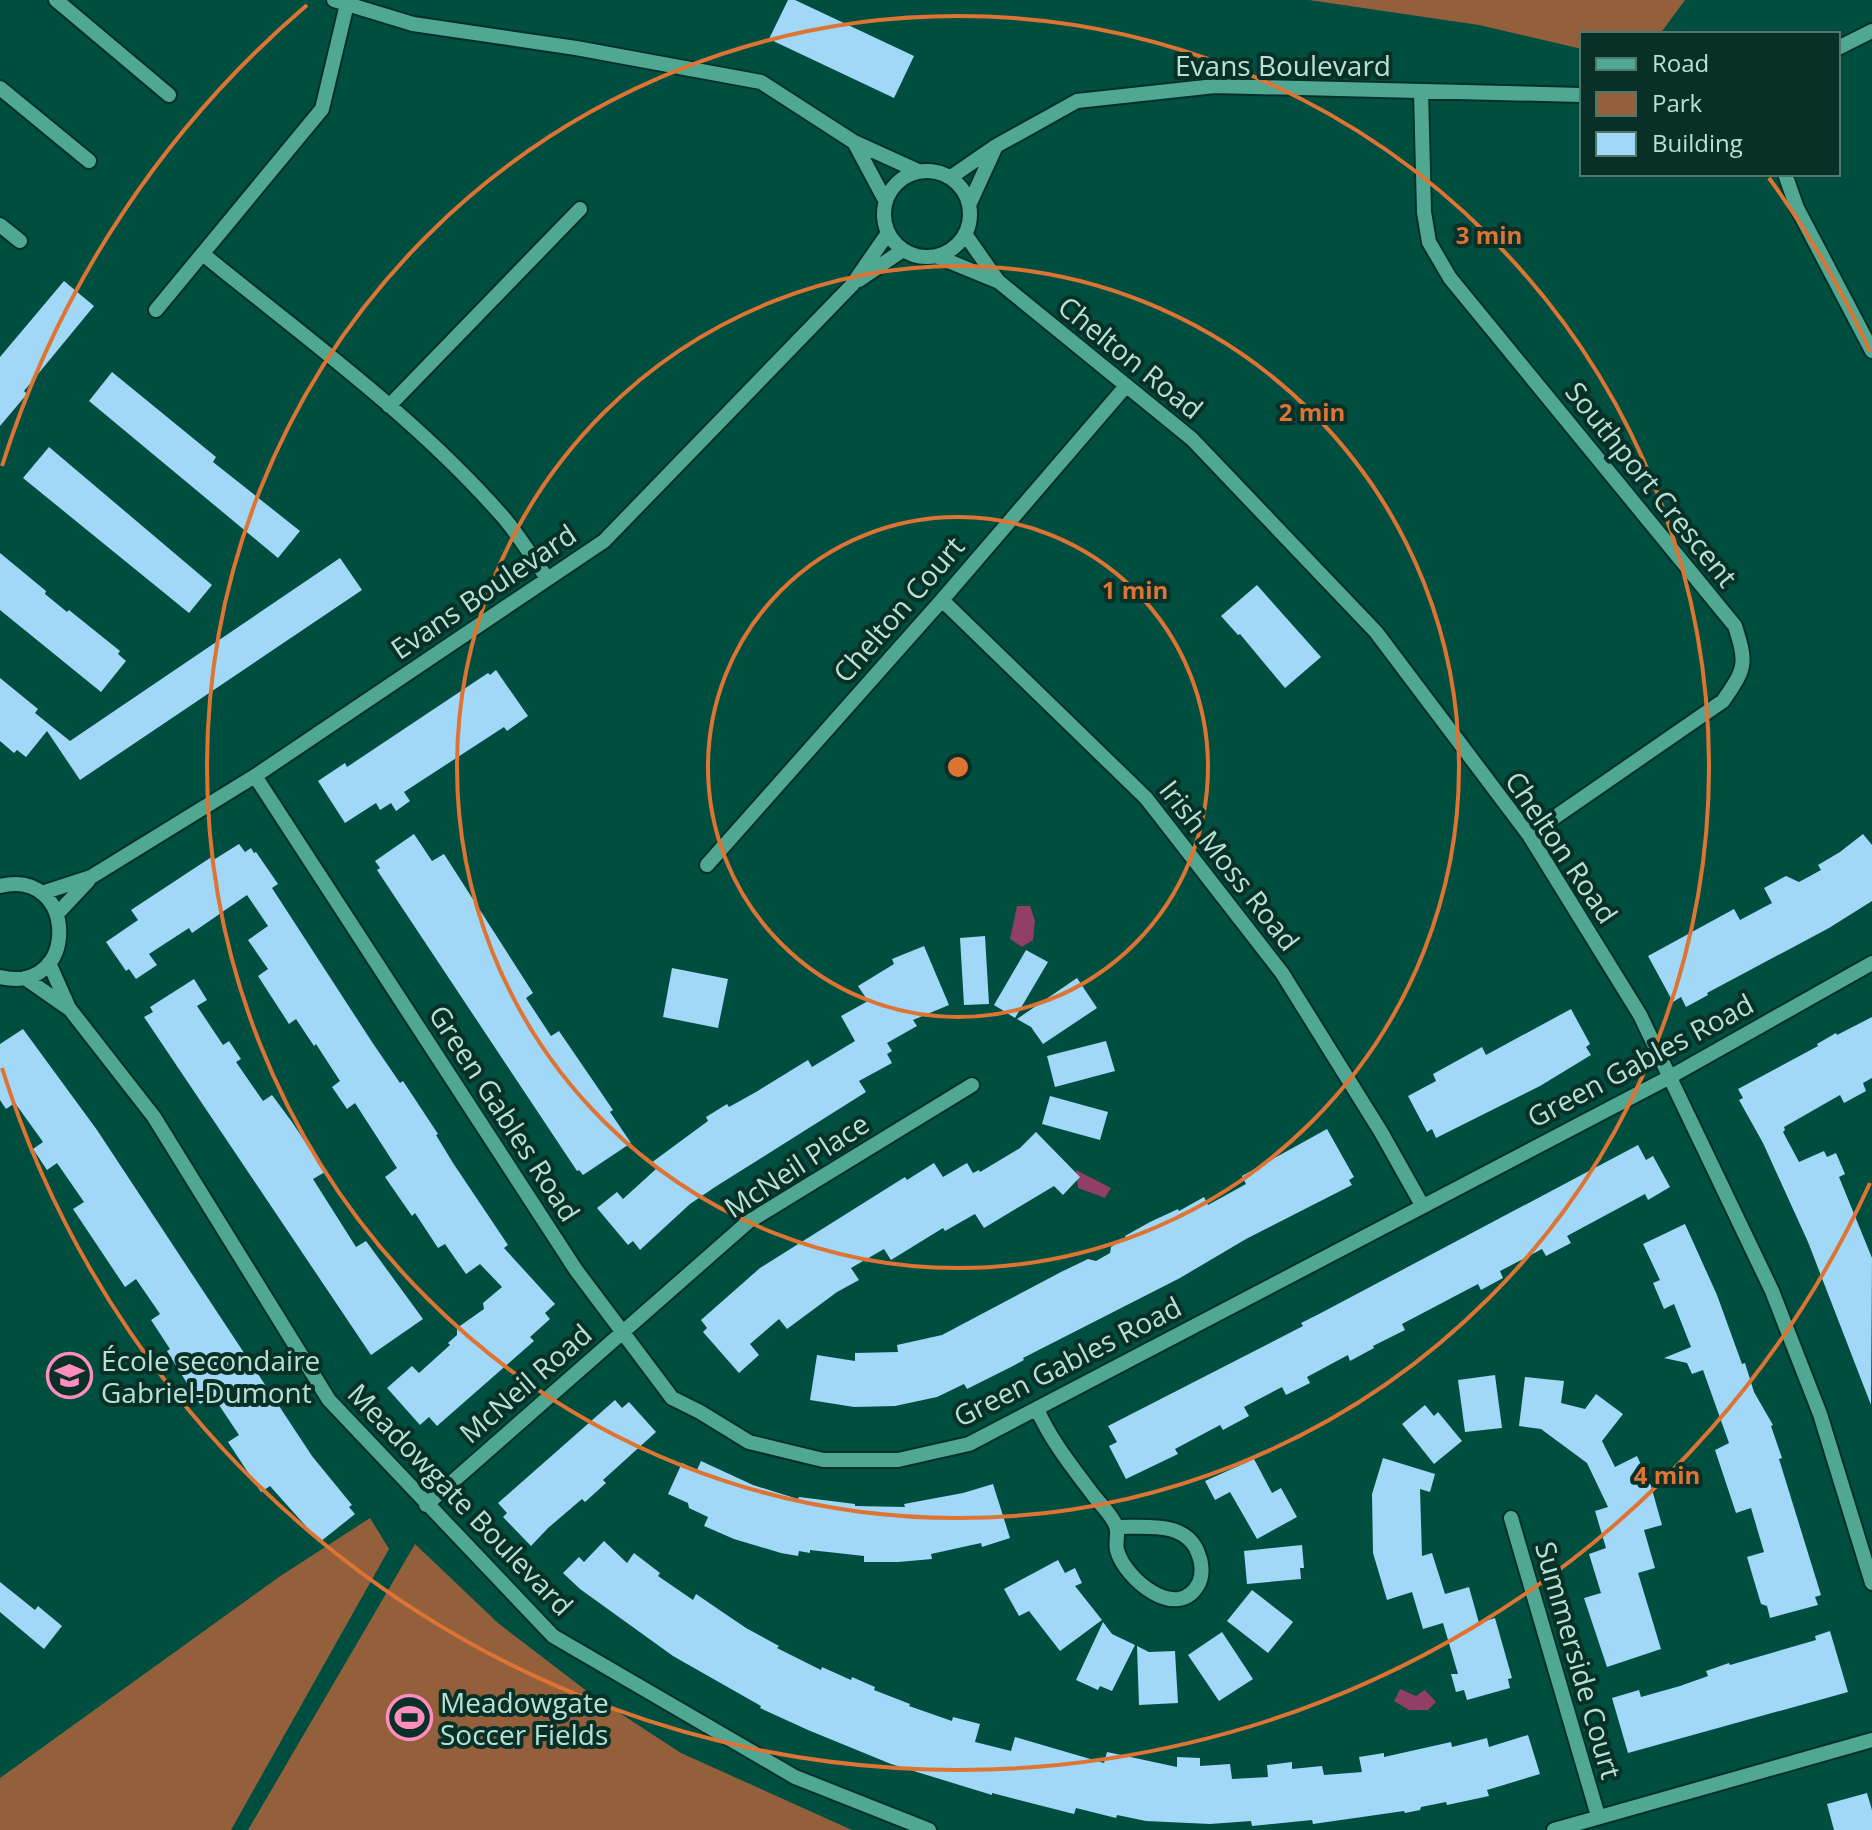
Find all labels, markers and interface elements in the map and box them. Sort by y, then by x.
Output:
legend [1580,32,1840,176]
street label: Evans Boulevard [1175,46,1391,84]
text: Road [1652,46,1709,79]
text: Park [1652,86,1703,119]
text: Building [1652,126,1743,159]
text: 3 min [1456,218,1522,251]
street label: Chelton Road [1051,287,1211,427]
street label: Southport Crescent [1557,373,1747,595]
text: 2 min [1279,395,1345,428]
street label: Evans Boulevard [383,515,583,667]
street label: Chelton Court [824,528,972,690]
text: 1 min [1102,573,1168,606]
centre of rings [944,753,972,781]
street label: Chelton Road [1497,764,1627,930]
street label: Irish Moss Road [1151,772,1309,958]
street label: Green Gables Road [1520,984,1760,1136]
street label: Green Gables Road [421,997,589,1229]
street label: McNeil Place [716,1104,876,1226]
street label: Green Gables Road [947,1287,1187,1435]
street label: McNeil Road [451,1315,599,1451]
place label: École secondaire Gabriel-Dumont [101,1341,320,1411]
school or university icon: École secondaire Gabriel-Dumont [46,1352,94,1400]
street label: Meadowgate Boulevard [340,1375,582,1623]
text: 4 min [1634,1458,1700,1491]
street label: Summerside Court [1527,1537,1631,1783]
place label: Meadowgate Soccer Fields [440,1683,609,1753]
sports icon: Meadowgate Soccer Fields [385,1694,433,1742]

